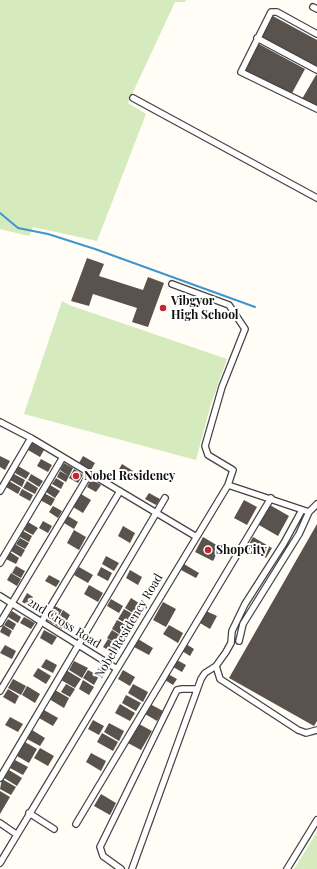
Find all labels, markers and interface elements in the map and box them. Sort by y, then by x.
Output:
place label: Vibgyor High School [171,294,239,322]
marker: Vibgyor High School [158,303,168,313]
place label: Nobel Residency [84,469,175,483]
marker: Nobel Residency [71,471,81,481]
place label: ShopCity [216,543,267,557]
marker: ShopCity [203,545,213,555]
street label: Nobel Residency Road [92,571,166,681]
street label: 2nd Cross Road [25,595,103,651]

